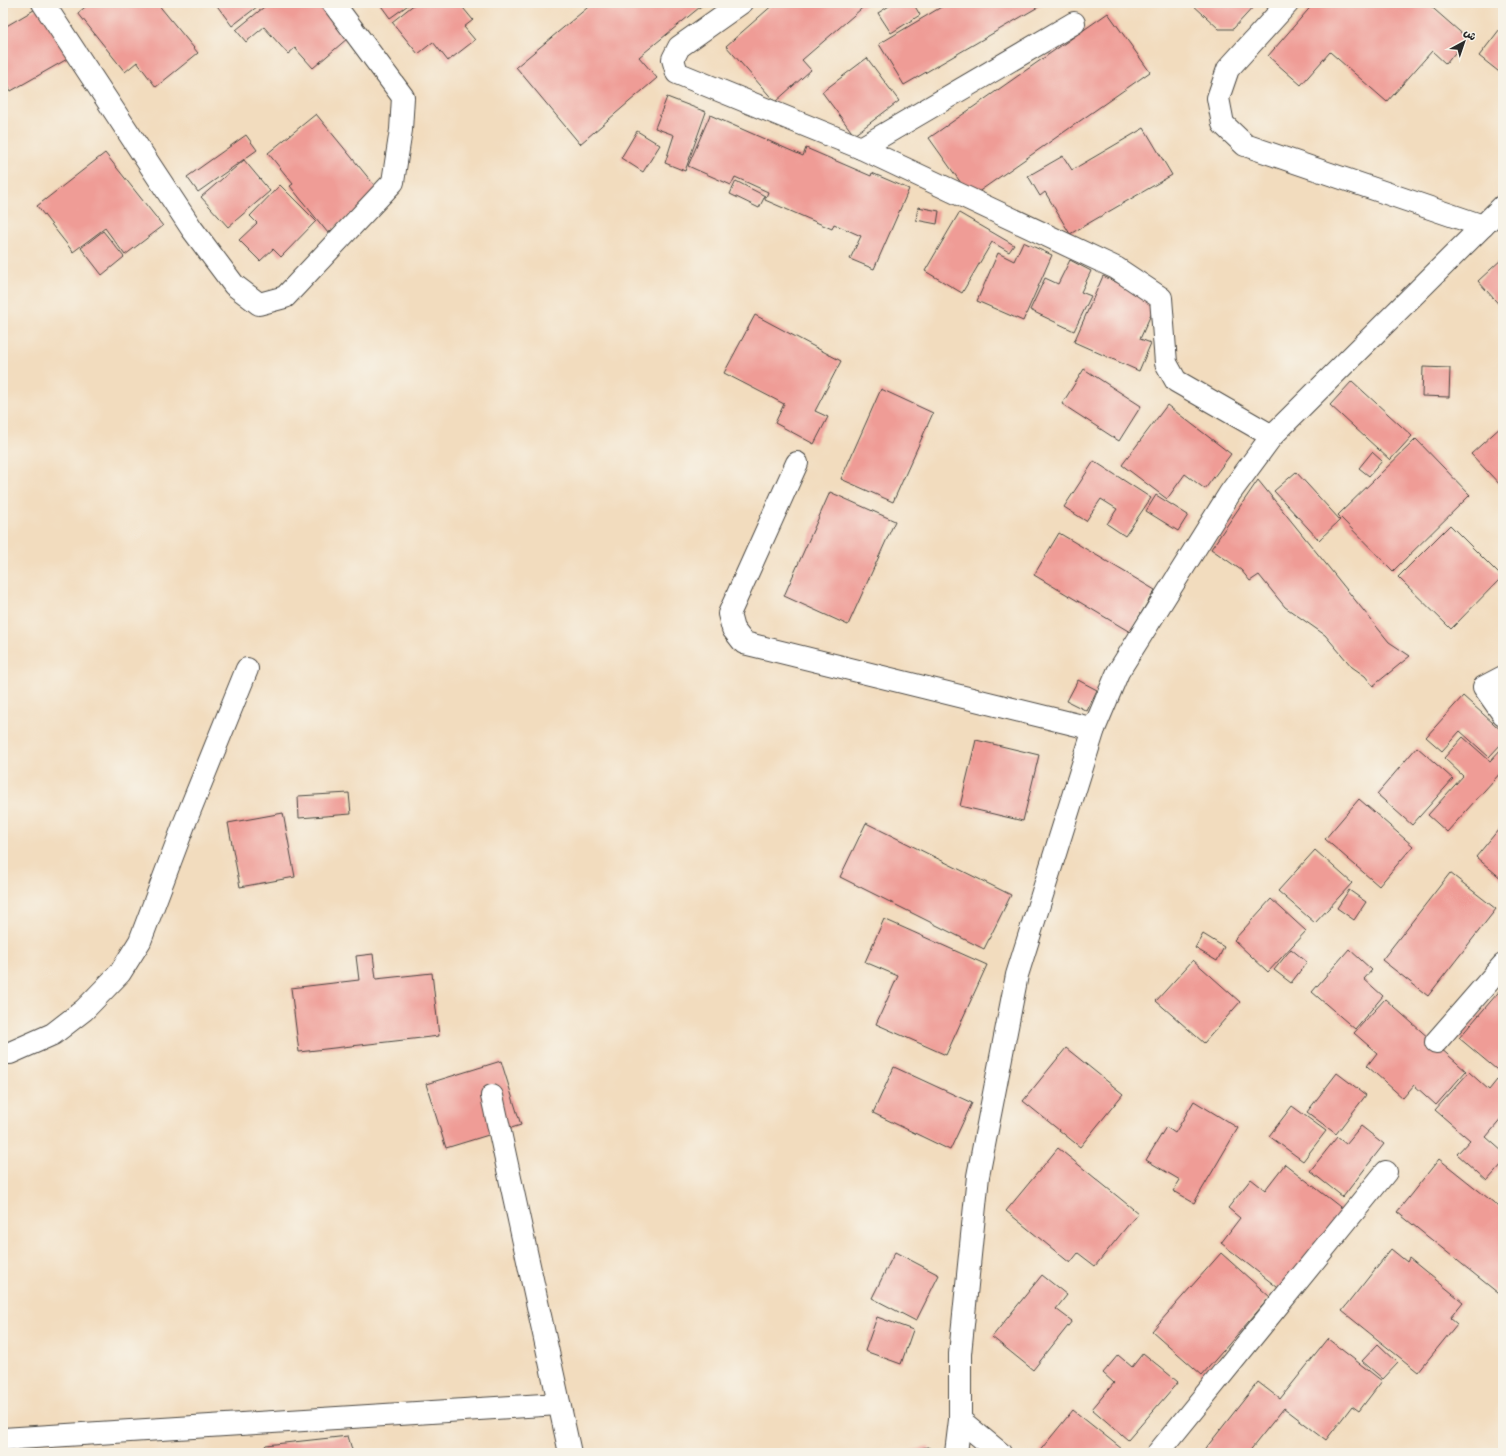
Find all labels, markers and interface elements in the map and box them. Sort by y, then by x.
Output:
north arrow [1444,22,1484,62]
text: ش [1461,27,1478,44]

